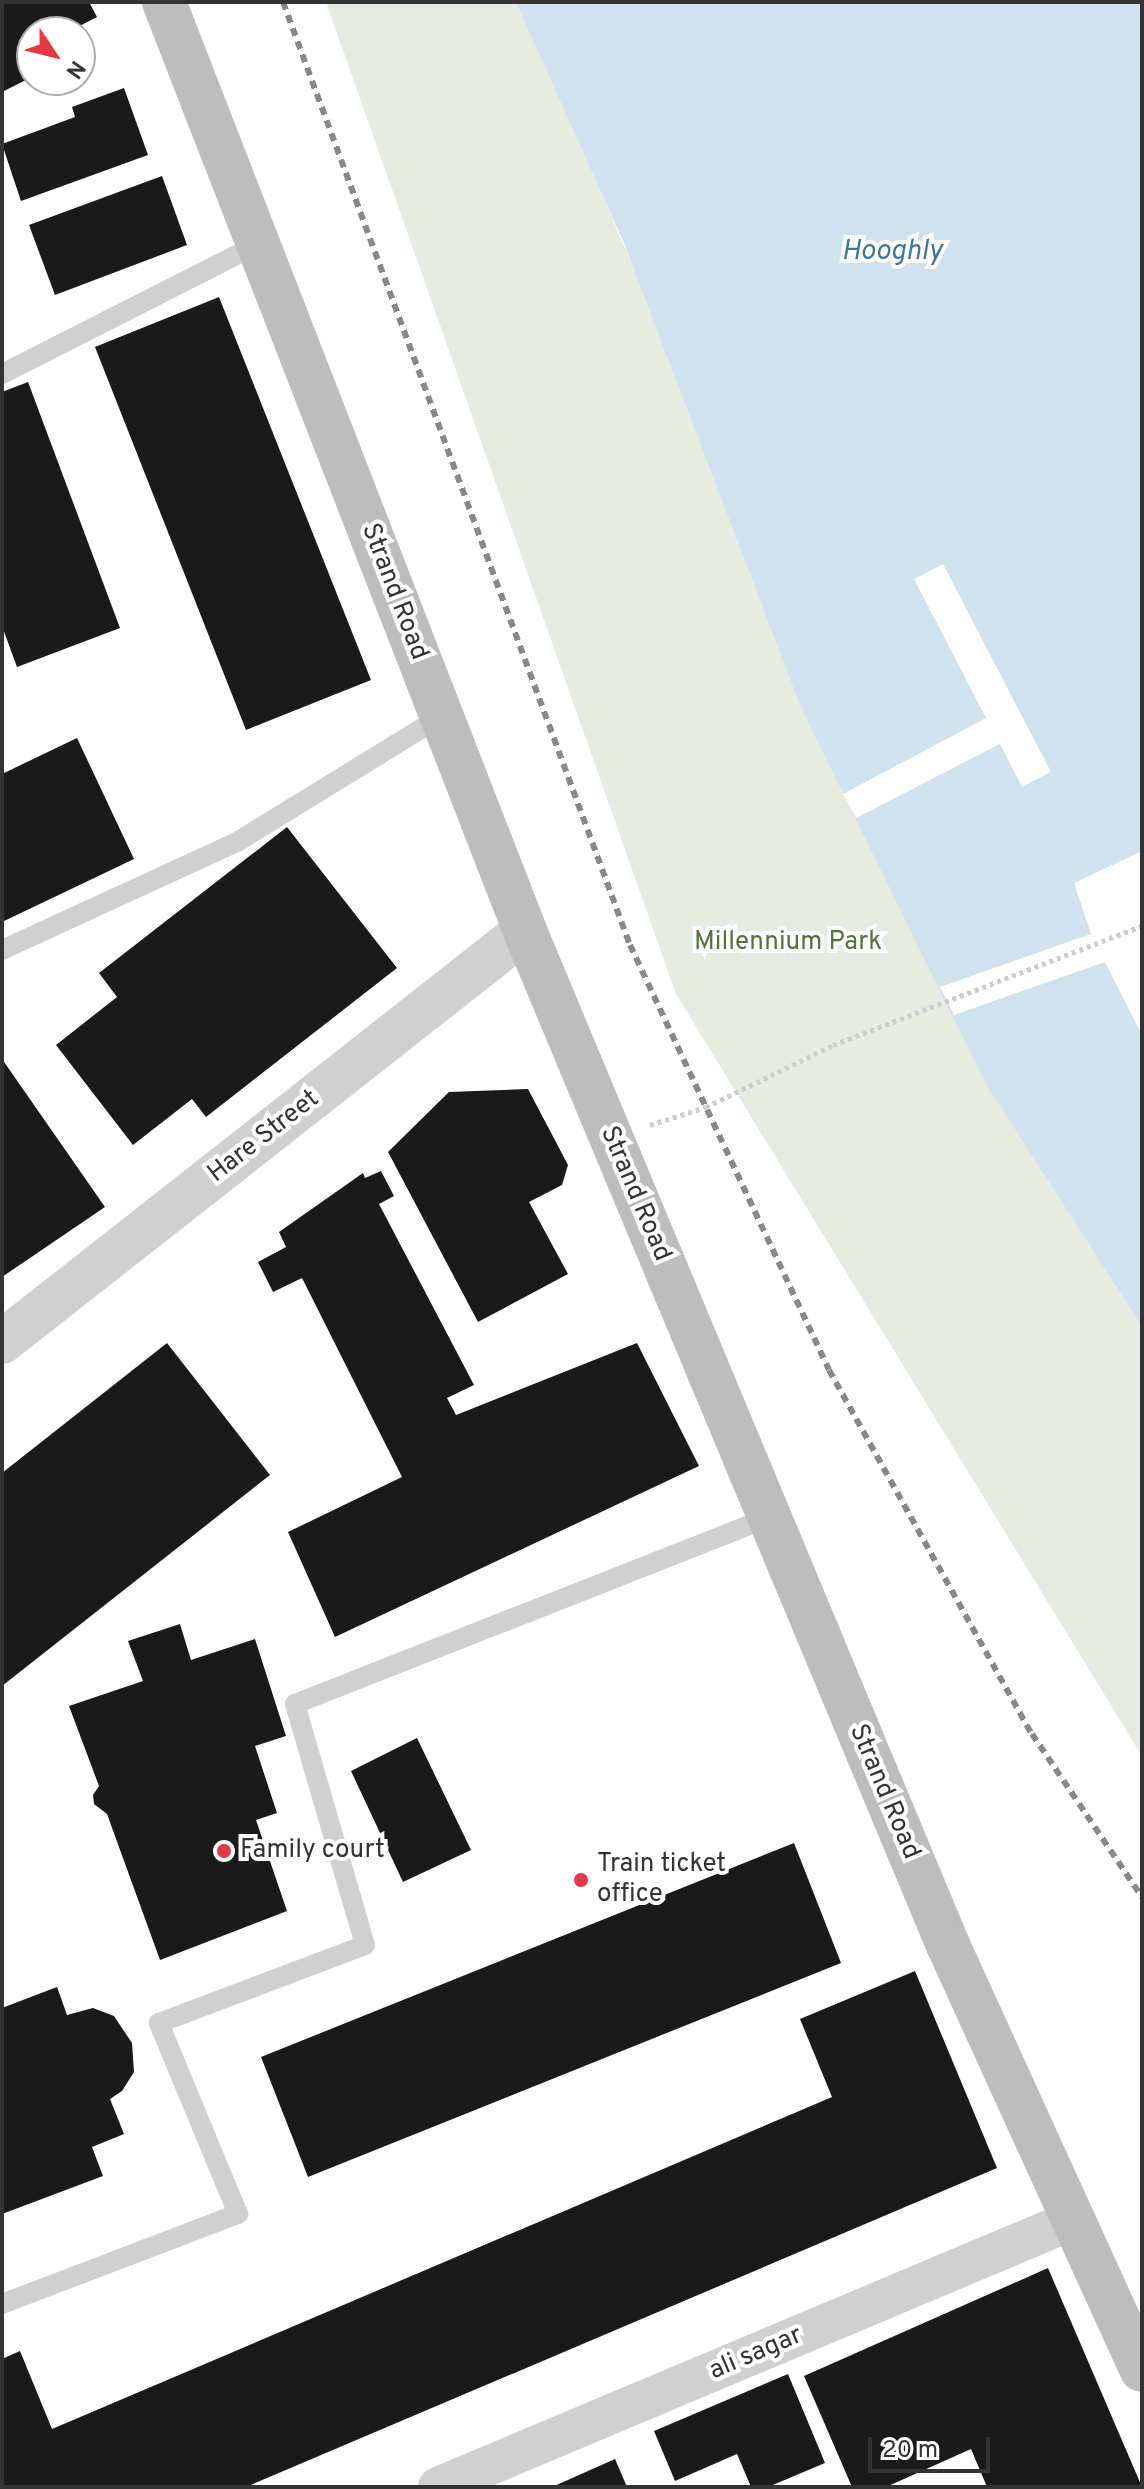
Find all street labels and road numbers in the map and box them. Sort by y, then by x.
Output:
street label: Strand Road [354,519,434,665]
street label: Hare Street [202,1084,326,1190]
street label: Strand Road [593,1122,677,1266]
street label: Strand Road [842,1720,926,1864]
street label: ali sagar [705,2320,807,2388]

